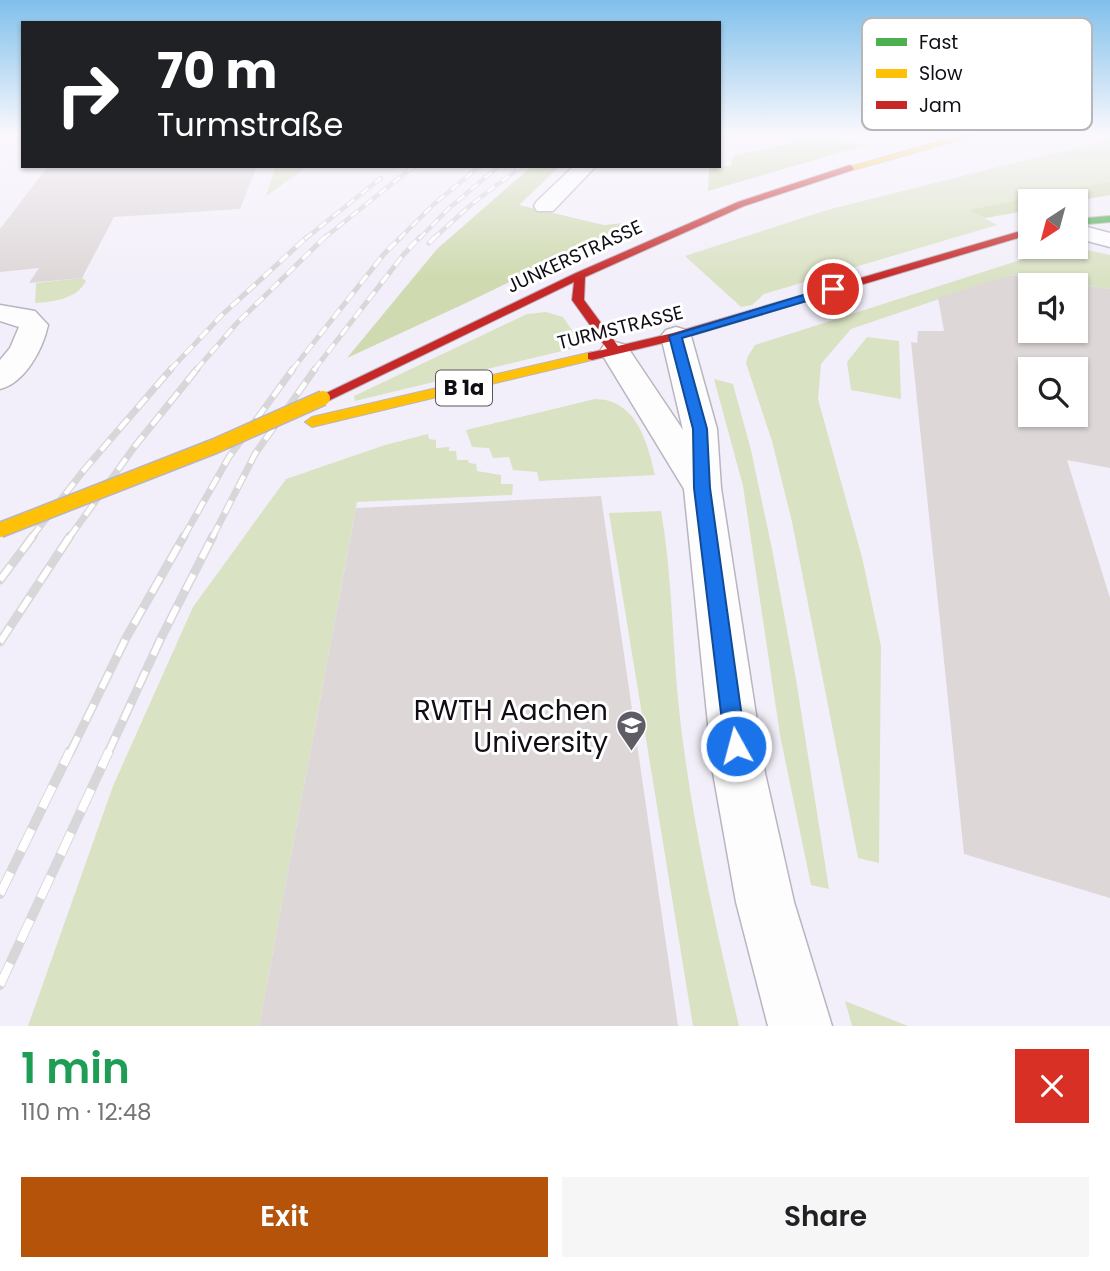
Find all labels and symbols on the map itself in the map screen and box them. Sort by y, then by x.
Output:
legend [862,18,1092,130]
text: Fast [919,29,958,56]
text: Slow [919,60,963,87]
text: Jam [919,92,961,119]
north arrow [1018,189,1088,259]
street label: JUNKERSTRASSE [502,213,646,300]
pin [803,259,863,319]
street label: TURMSTRASSE [554,299,686,356]
road number: B 1a [436,370,492,406]
place label: RWTH Aachen University [414,691,608,762]
school or university icon: RWTH Aachen University [614,709,648,753]
position arrow [699,709,773,783]

